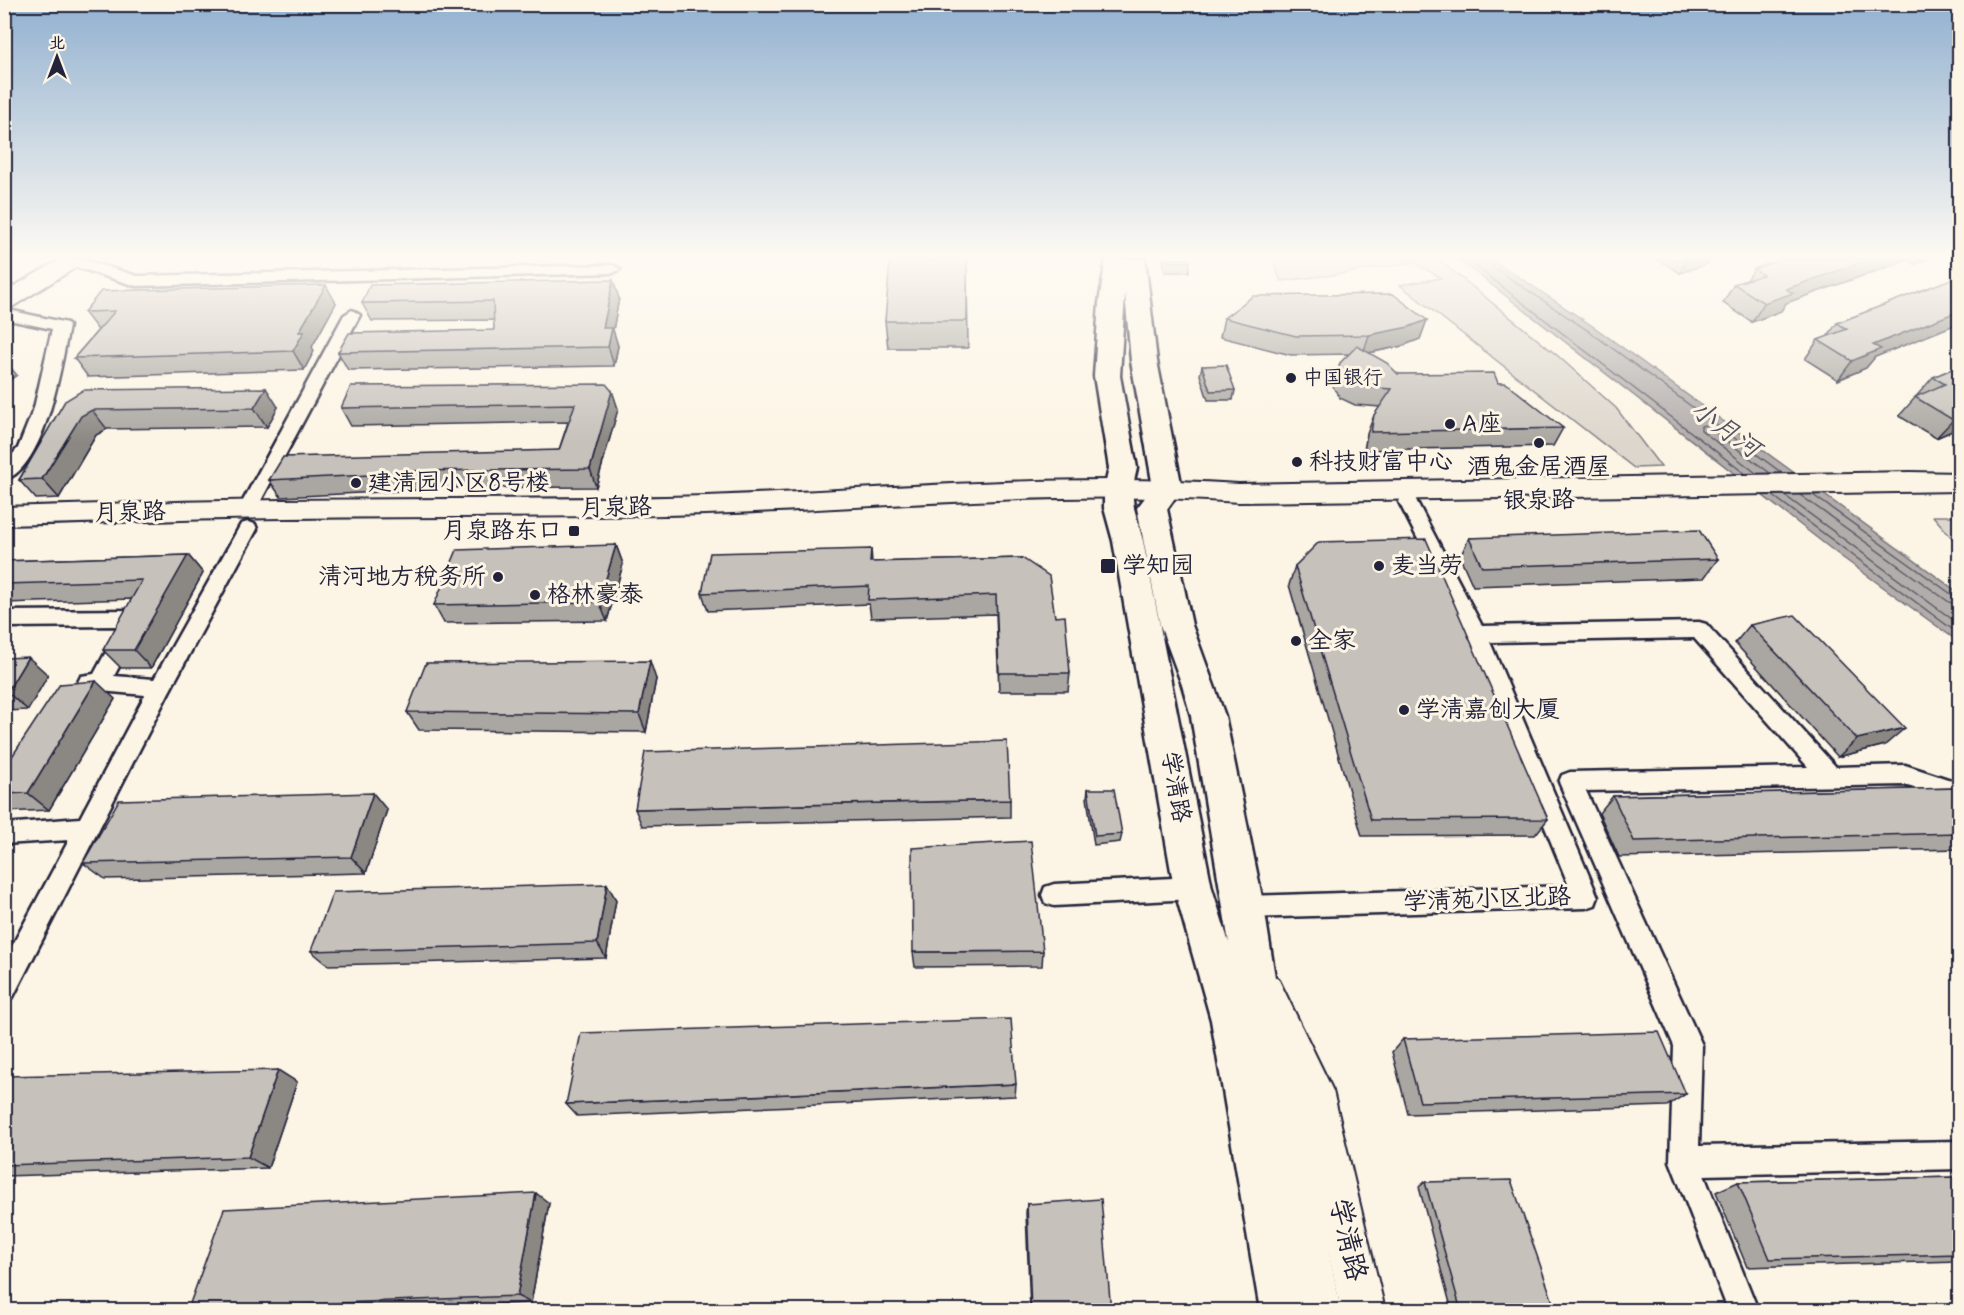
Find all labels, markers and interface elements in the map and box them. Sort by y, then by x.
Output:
north arrow [27,27,87,87]
text: 北 [49,33,65,54]
place label: 中国银行 [1303,365,1383,392]
marker: 中国银行 [1284,371,1298,385]
water label: 小月河 [1683,393,1770,469]
place label: A座 [1462,409,1502,440]
marker: A座 [1443,417,1457,431]
marker: 酒鬼金居酒屋 [1532,436,1546,450]
place label: 科技财富中心 [1309,447,1453,478]
place label: 酒鬼金居酒屋 [1467,452,1611,483]
marker: 科技财富中心 [1290,455,1304,469]
place label: 建清园小区8号楼 [368,468,550,499]
marker: 建清园小区8号楼 [349,476,363,490]
street label: 银泉路 [1503,485,1575,517]
street label: 月泉路 [580,492,652,524]
street label: 月泉路 [94,497,166,529]
place label: 月泉路东口 [442,516,562,547]
marker: 月泉路东口 [567,524,581,538]
place label: 学知园 [1122,551,1194,582]
place label: 麦当劳 [1391,551,1463,582]
marker: 学知园 [1099,557,1117,575]
marker: 麦当劳 [1372,559,1386,573]
place label: 清河地方税务所 [318,562,486,593]
marker: 清河地方税务所 [491,570,505,584]
place label: 格林豪泰 [547,580,643,611]
marker: 格林豪泰 [528,588,542,602]
place label: 全家 [1308,626,1356,657]
marker: 全家 [1289,634,1303,648]
place label: 学清嘉创大厦 [1416,695,1560,726]
marker: 学清嘉创大厦 [1397,703,1411,717]
street label: 学清路 [1153,749,1197,825]
street label: 学清苑小区北路 [1403,882,1571,918]
street label: 学清路 [1320,1195,1374,1285]

